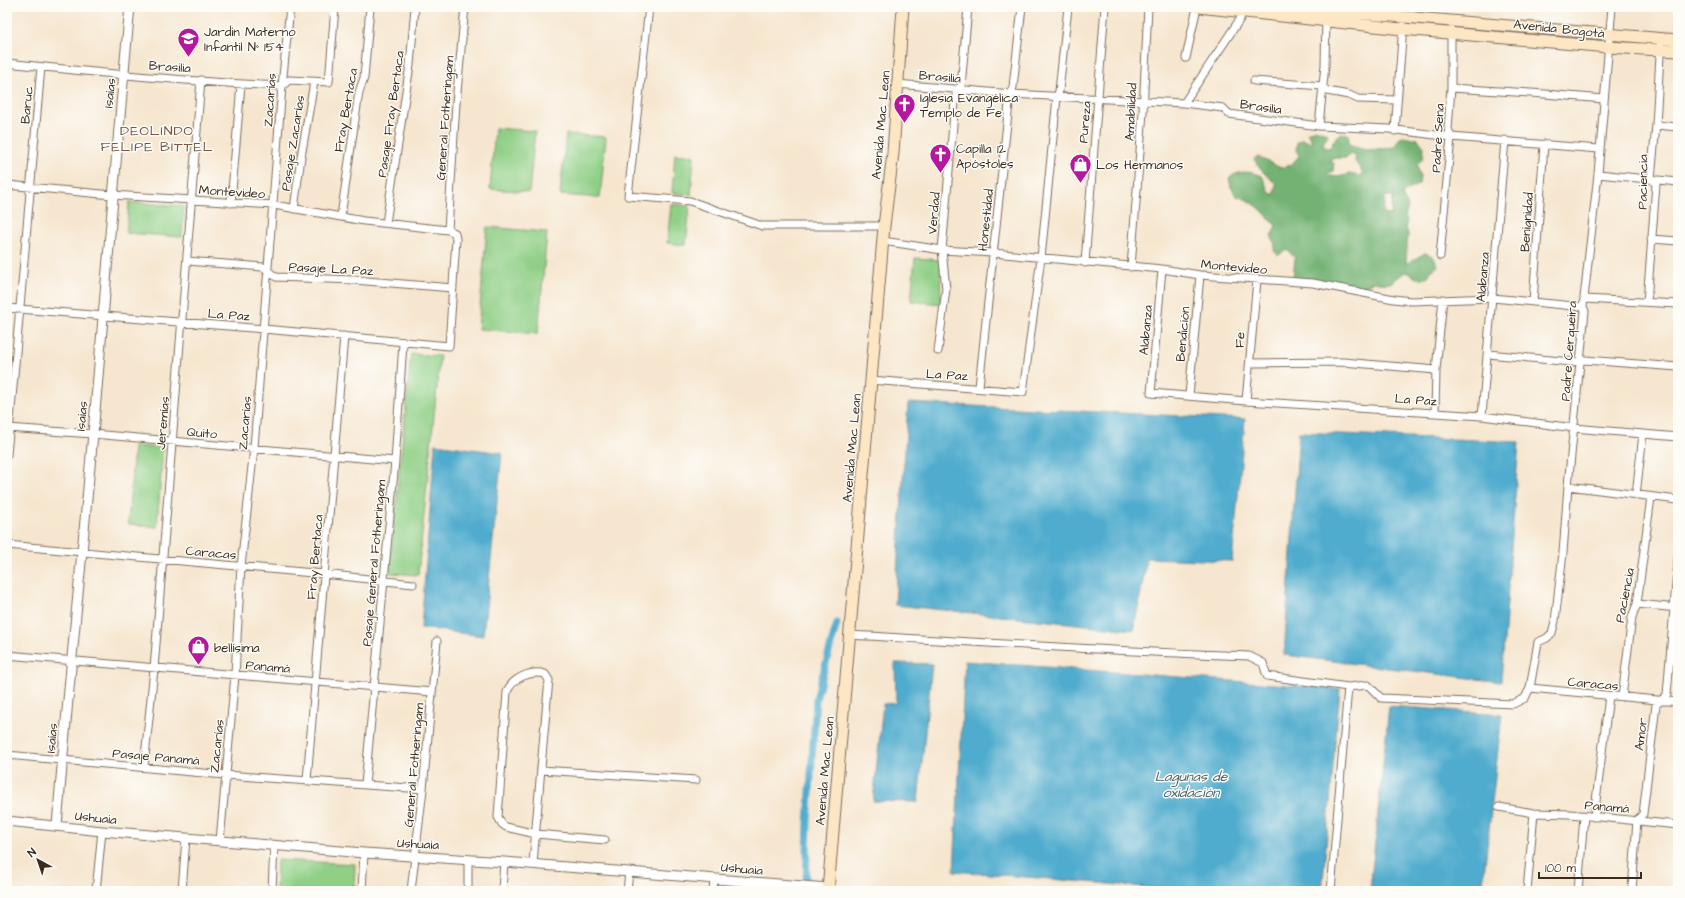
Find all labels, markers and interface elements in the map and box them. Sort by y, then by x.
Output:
street label: Avenida Bogotá [1512,15,1606,44]
place label: Jardín Materno Infantil N° 154 [204,23,296,56]
school or university icon: Jardín Materno Infantil N° 154 [175,25,201,58]
street label: Pasaje Fray Bertaca [373,49,410,179]
street label: General Fotheringam [432,54,459,181]
street label: Brasilia [148,57,192,77]
street label: Fray Bertaca [330,66,363,154]
street label: Brasilia [918,66,962,88]
street label: Avenida Mac Lean [867,70,895,180]
street label: Zacarías [259,72,281,128]
street label: Isaías [99,77,121,109]
street label: Amabilidad [1120,82,1142,142]
street label: Baruc [16,85,38,125]
place label: Iglesia Evangélica Templo de Fe [920,89,1019,122]
church icon: Iglesia Evangélica Templo de Fe [892,91,918,124]
street label: Pasaje Zacarías [277,94,310,192]
street label: Brasilia [1239,95,1283,119]
street label: Pureza [1074,100,1096,144]
street label: Padre Sena [1427,103,1449,173]
district label: DEOLINDO FELIPE BITTEL [100,121,214,157]
place label: Capilla 12 Apóstoles [956,140,1014,173]
church icon: Capilla 12 Apóstoles [927,142,953,175]
shop icon: Los Hermanos [1068,151,1094,184]
street label: Paciencia [1634,154,1652,210]
place label: Los Hermanos [1096,156,1184,174]
street label: Montevideo [198,181,266,203]
street label: Honestidad [974,188,998,252]
street label: Verdad [923,191,945,235]
street label: Benignidad [1516,191,1539,253]
street label: Alabanza [1472,251,1494,303]
street label: Montevideo [1200,255,1269,279]
street label: Pasaje La Paz [288,258,374,280]
street label: Padre Cerqueira [1557,300,1582,402]
street label: Alabanza [1135,304,1157,356]
street label: La Paz [207,305,251,325]
street label: Bendición [1172,305,1194,362]
street label: Fe [1230,331,1250,349]
street label: La Paz [925,365,969,385]
street label: La Paz [1394,390,1438,410]
street label: Avenida Mac Lean [838,393,866,503]
street label: Jeremías [152,395,174,450]
street label: Zacarías [234,395,256,451]
street label: Isaías [72,400,92,432]
street label: Quito [186,423,219,443]
street label: Pasaje General Fotheringam [358,478,391,647]
street label: Fray Bertaca [302,513,329,600]
street label: Caracas [185,542,238,564]
street label: Paciencia [1611,566,1639,624]
shop icon: bellísima [186,634,212,667]
place label: bellísima [214,639,260,657]
street label: Panamá [245,656,291,678]
street label: Caracas [1567,673,1620,695]
street label: General Fotheringam [400,701,429,828]
street label: Avenida Mac Lean [811,716,839,826]
street label: Amor [1630,717,1652,752]
street label: Zacarías [205,718,229,774]
street label: Isaías [42,722,62,754]
street label: Pasaje Panamá [112,744,201,770]
water label: Lagunas de oxidación [1155,767,1229,803]
street label: Panamá [1584,796,1630,818]
street label: Ushuaia [74,807,118,829]
street label: Ushuaia [396,834,440,854]
north arrow [18,840,58,880]
text: N [24,845,39,861]
scale bar [1539,854,1641,880]
street label: Ushuaia [720,858,764,880]
text: 100 m [1545,860,1576,877]

